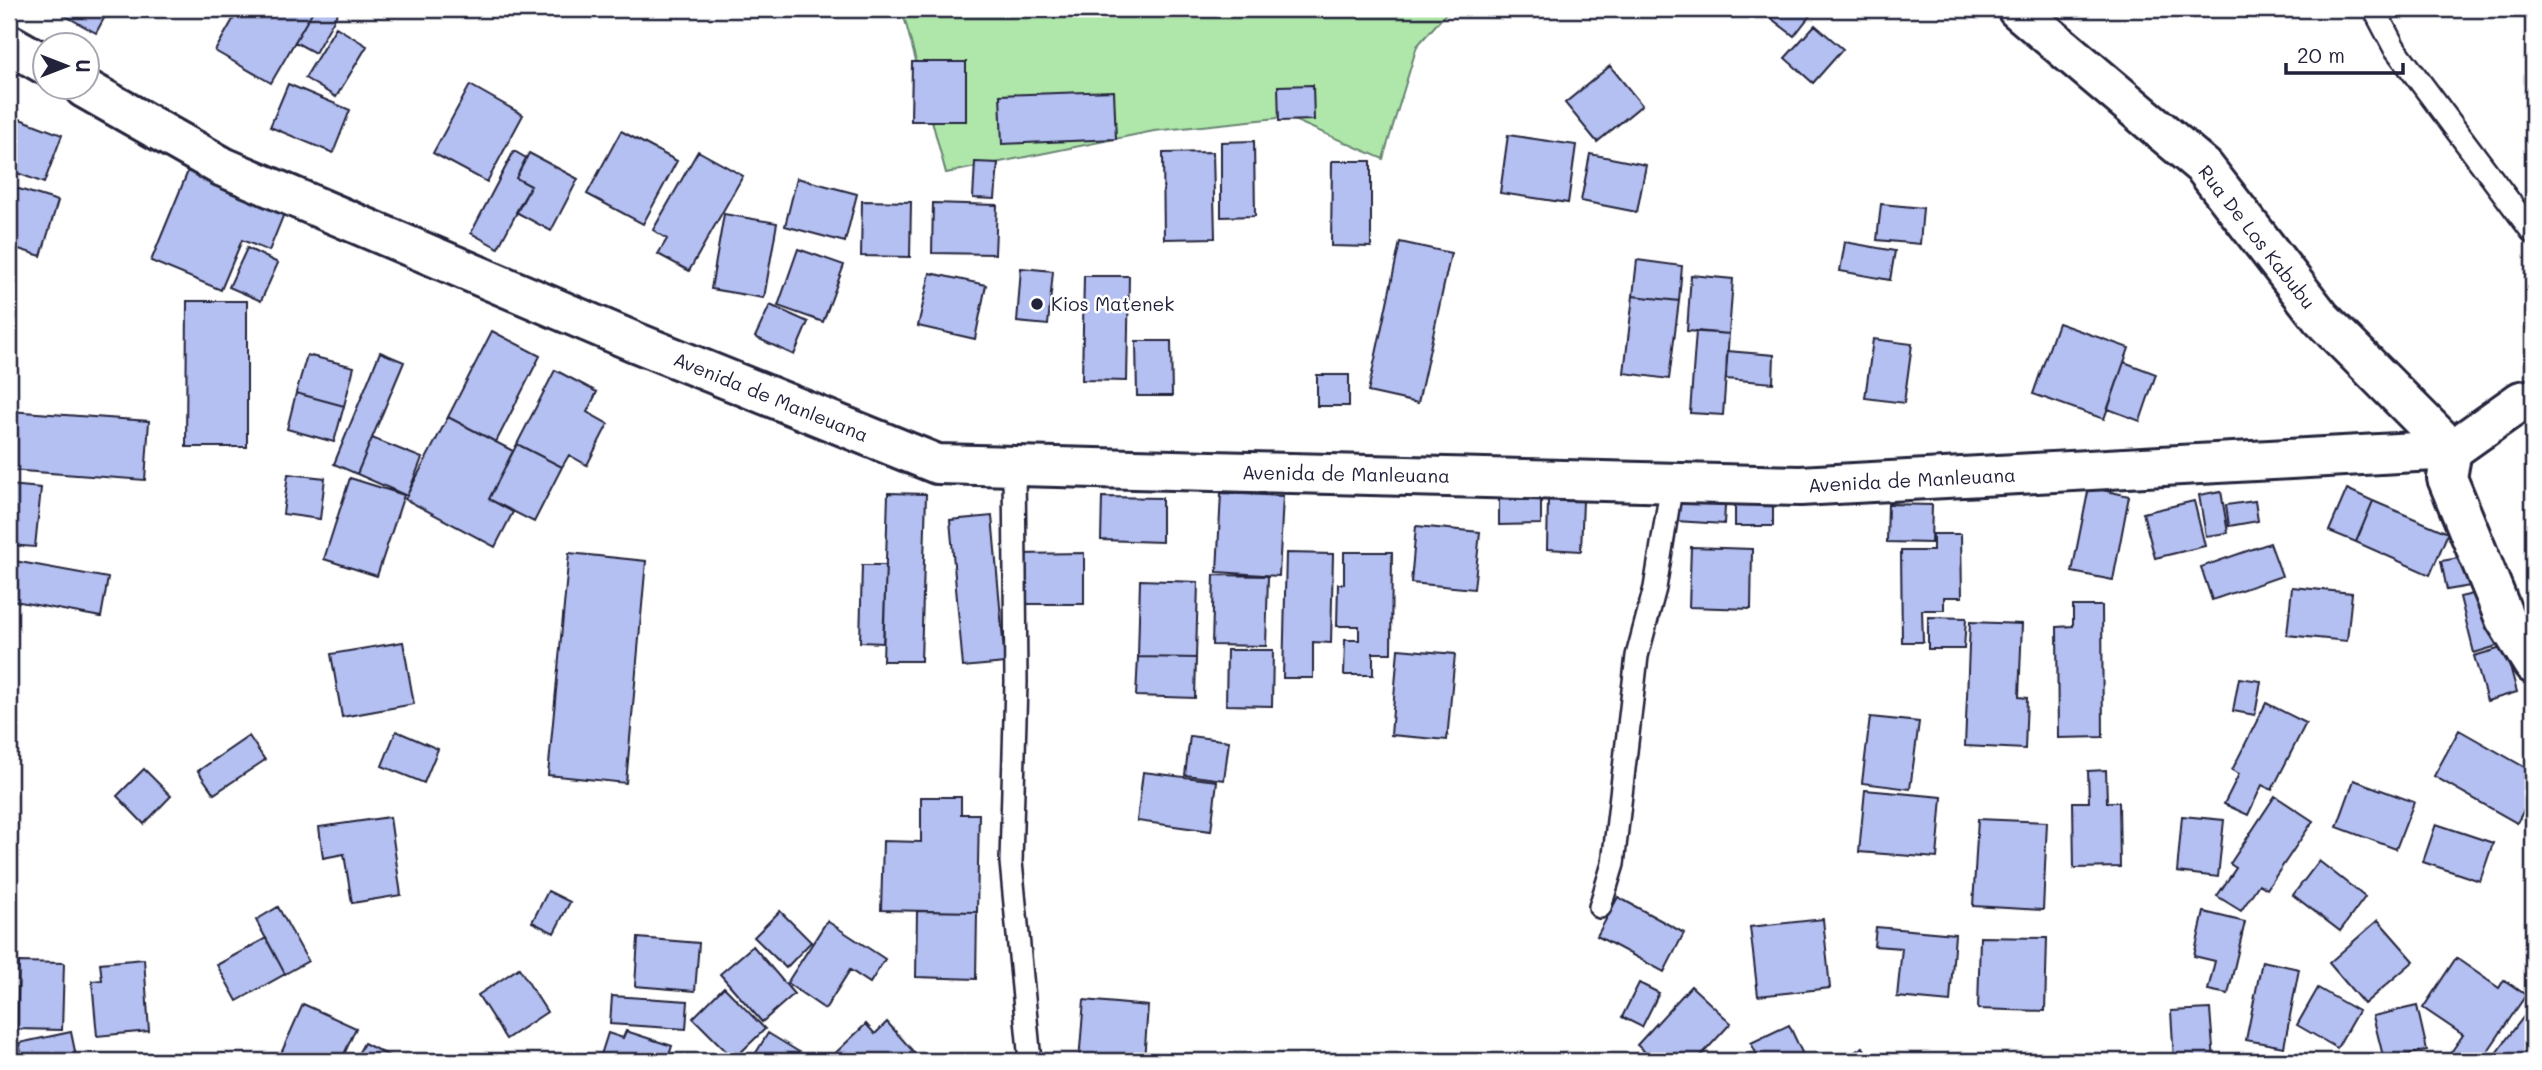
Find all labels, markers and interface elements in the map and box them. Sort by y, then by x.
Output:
north arrow [32,32,102,102]
scale bar [2286,32,2404,76]
text: 20 m [2297,41,2345,68]
text: U [71,59,96,73]
street label: Rua De Los Kabubu [2193,160,2322,314]
place label: Kios Matenek [1051,291,1174,316]
marker: Kios Matenek [1029,296,1045,312]
street label: Avenida de Manleuana [670,346,872,447]
street label: Avenida de Manleuana [1242,459,1450,488]
street label: Avenida de Manleuana [1808,462,2016,497]

